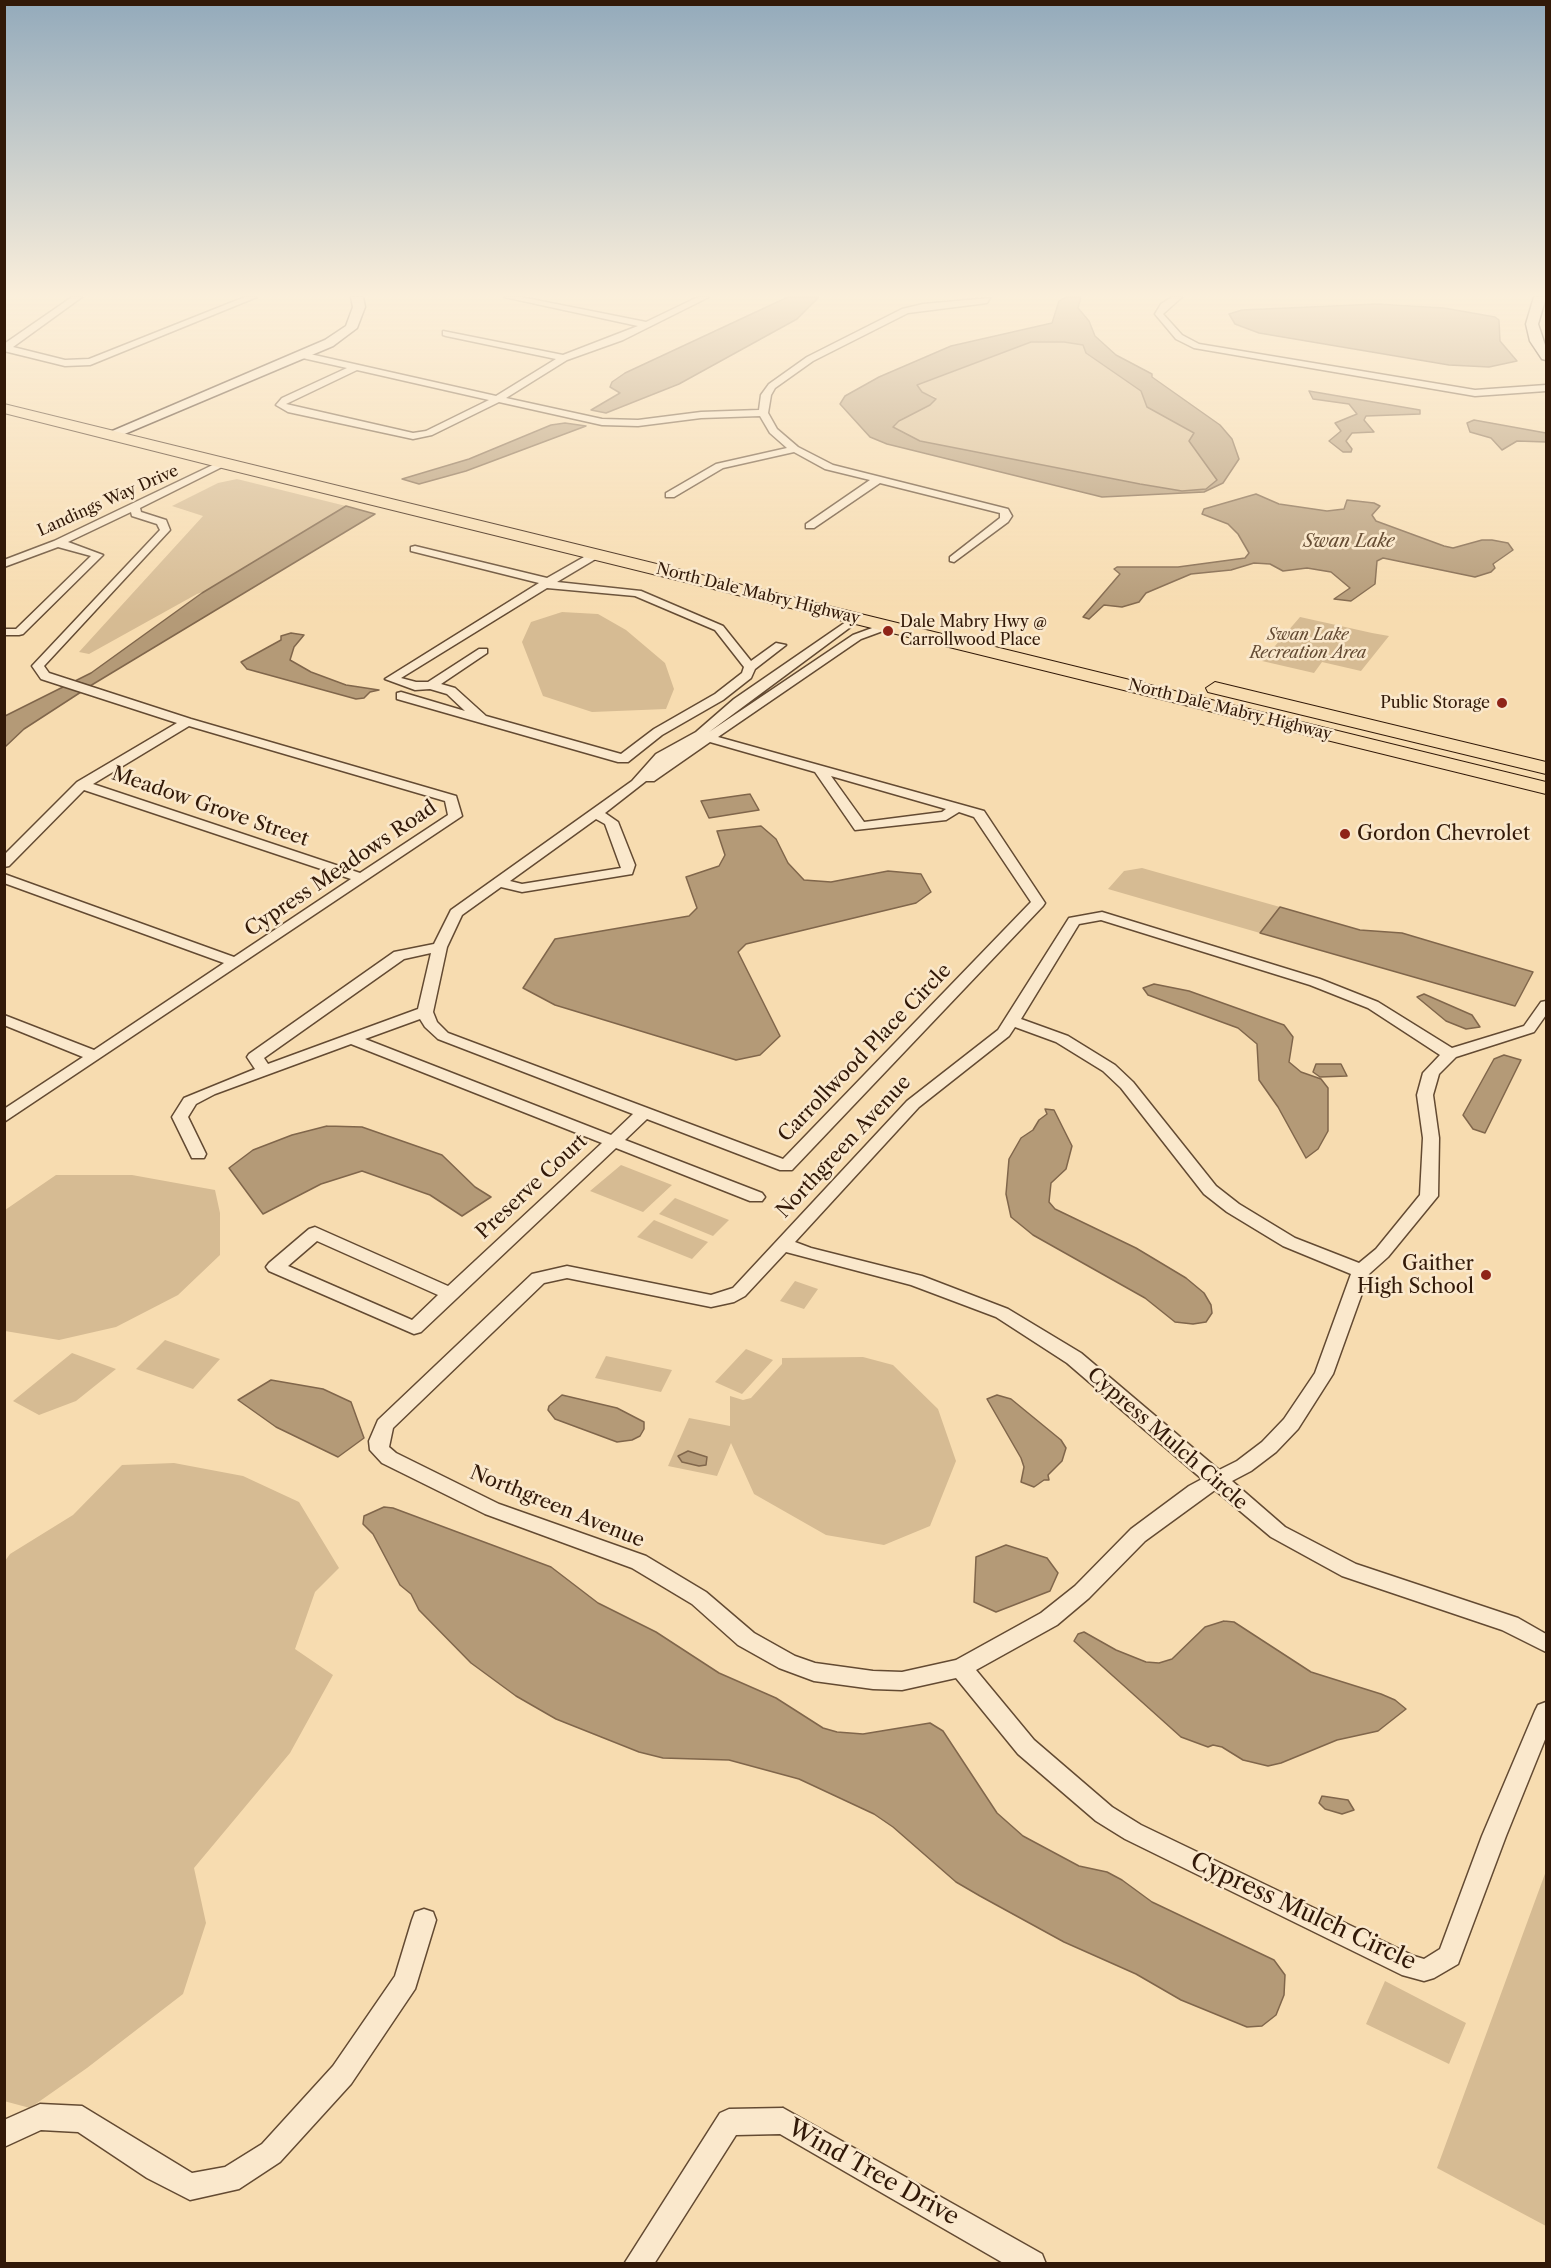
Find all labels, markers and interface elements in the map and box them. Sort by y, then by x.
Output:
street label: Landings Way Drive [35,461,181,541]
water label: Swan Lake [1303,531,1395,553]
street label: North Dale Mabry Highway [654,559,862,629]
place label: Dale Mabry Hwy @ Carrollwood Place [900,612,1047,650]
marker: Dale Mabry Hwy @ Carrollwood Place [881,624,895,638]
park label: Swan Lake Recreation Area [1250,625,1366,663]
street label: North Dale Mabry Highway [1126,675,1334,745]
place label: Public Storage [1380,693,1490,713]
marker: Public Storage [1495,696,1509,710]
street label: Meadow Grove Street [108,762,312,852]
street label: Cypress Meadows Road [241,796,441,942]
place label: Gordon Chevrolet [1357,822,1530,846]
marker: Gordon Chevrolet [1338,827,1352,841]
street label: Carrollwood Place Circle [773,959,957,1147]
street label: Northgreen Avenue [772,1071,916,1223]
street label: Preserve Court [471,1129,593,1245]
place label: Gaither High School [1357,1252,1474,1299]
marker: Gaither High School [1479,1268,1493,1282]
street label: Cypress Mulch Circle [1082,1363,1252,1515]
street label: Northgreen Avenue [466,1461,648,1553]
street label: Cypress Mulch Circle [1186,1847,1420,1977]
street label: Wind Tree Drive [782,2114,964,2232]

